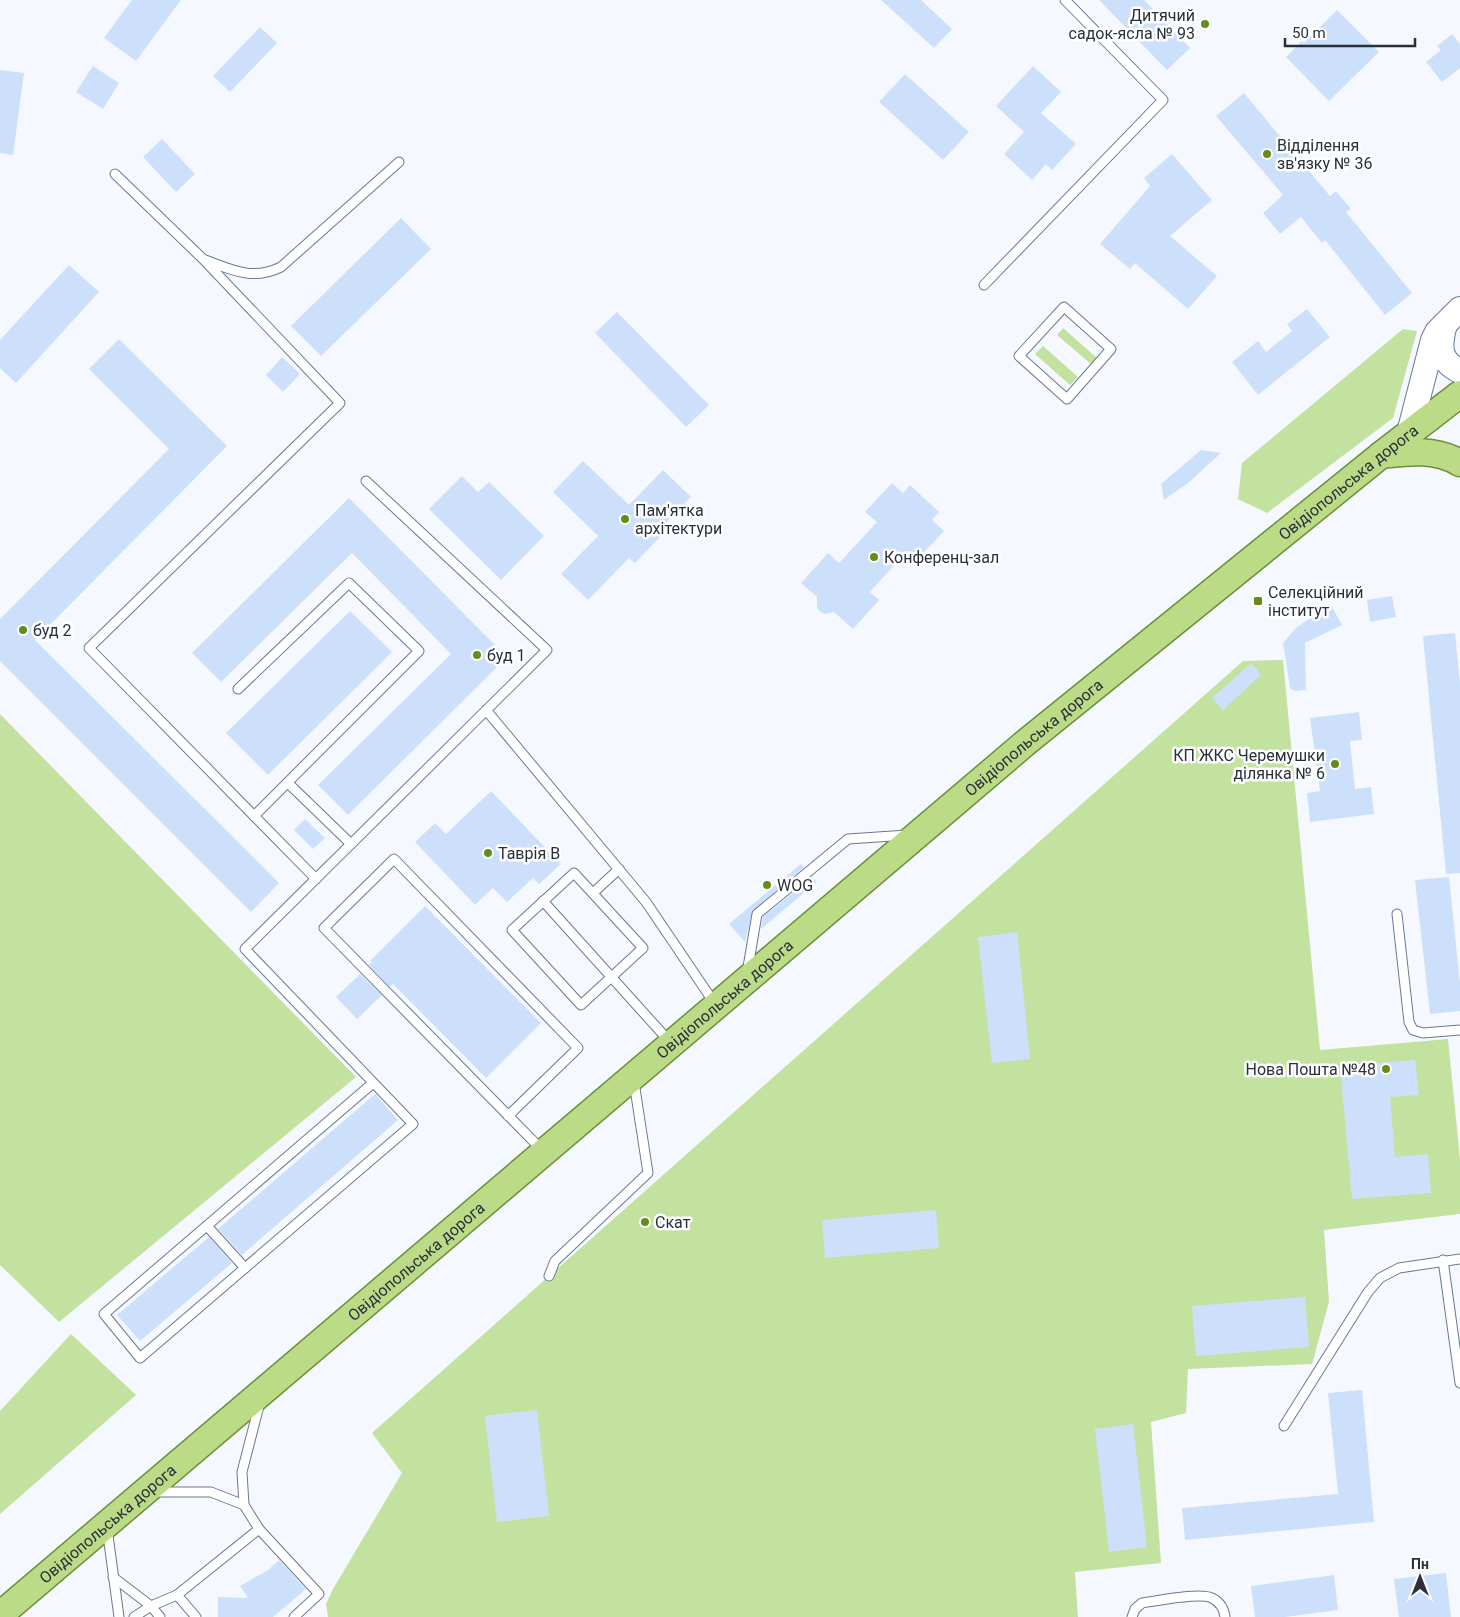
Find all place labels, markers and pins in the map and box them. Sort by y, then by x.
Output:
place label: Дитячий садок-ясла № 93 [1069,6,1195,43]
marker: Дитячий садок-ясла № 93 [1199,18,1211,30]
place label: Відділення зв'язку № 36 [1277,136,1372,173]
marker: Відділення зв'язку № 36 [1261,148,1273,160]
place label: Пам'ятка архітектури [635,501,722,538]
marker: Пам'ятка архітектури [619,513,631,525]
place label: Конференц-зал [884,548,999,567]
marker: Конференц-зал [868,551,880,563]
place label: Селекційний інститут [1268,583,1364,620]
marker: Селекційний інститут [1252,595,1264,607]
place label: буд 2 [33,621,72,640]
marker: буд 2 [17,624,29,636]
place label: буд 1 [487,646,526,665]
marker: буд 1 [471,649,483,661]
place label: КП ЖКС Черемушки ділянка № 6 [1173,746,1325,783]
marker: КП ЖКС Черемушки ділянка № 6 [1329,758,1341,770]
place label: Таврія В [498,844,560,863]
marker: Таврія В [482,847,494,859]
place label: WOG [777,876,813,895]
marker: WOG [761,879,773,891]
place label: Нова Пошта №48 [1245,1060,1376,1079]
marker: Нова Пошта №48 [1380,1063,1392,1075]
place label: Скат [655,1213,691,1232]
marker: Скат [639,1216,651,1228]

